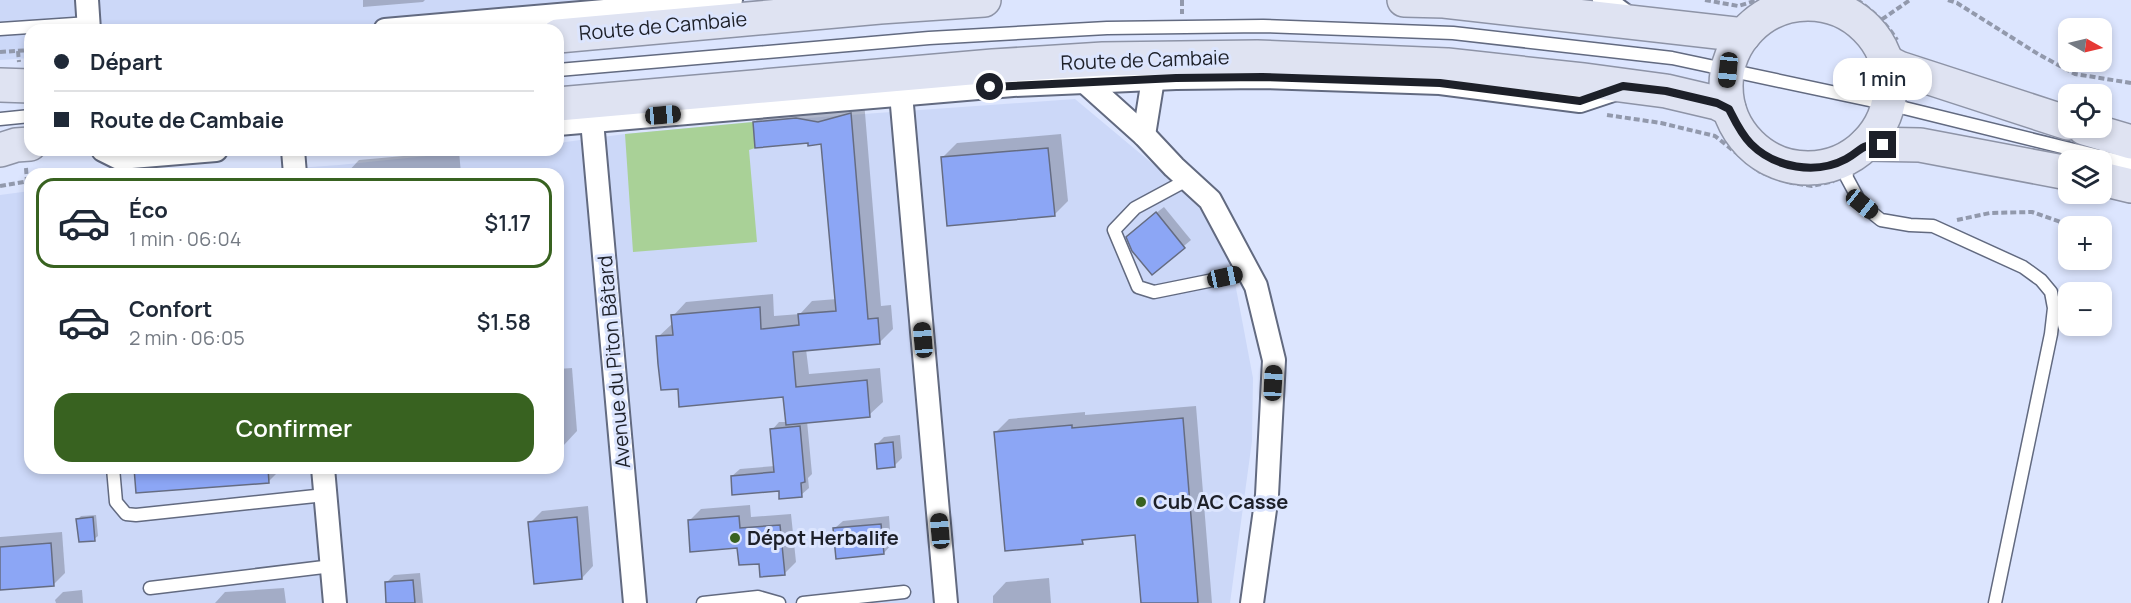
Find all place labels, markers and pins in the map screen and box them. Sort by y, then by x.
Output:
place label: Cub AC Casse [1153,488,1288,515]
marker: Cub AC Casse [1134,495,1148,509]
place label: Dépot Herbalife [747,524,899,551]
marker: Dépot Herbalife [728,531,742,545]

